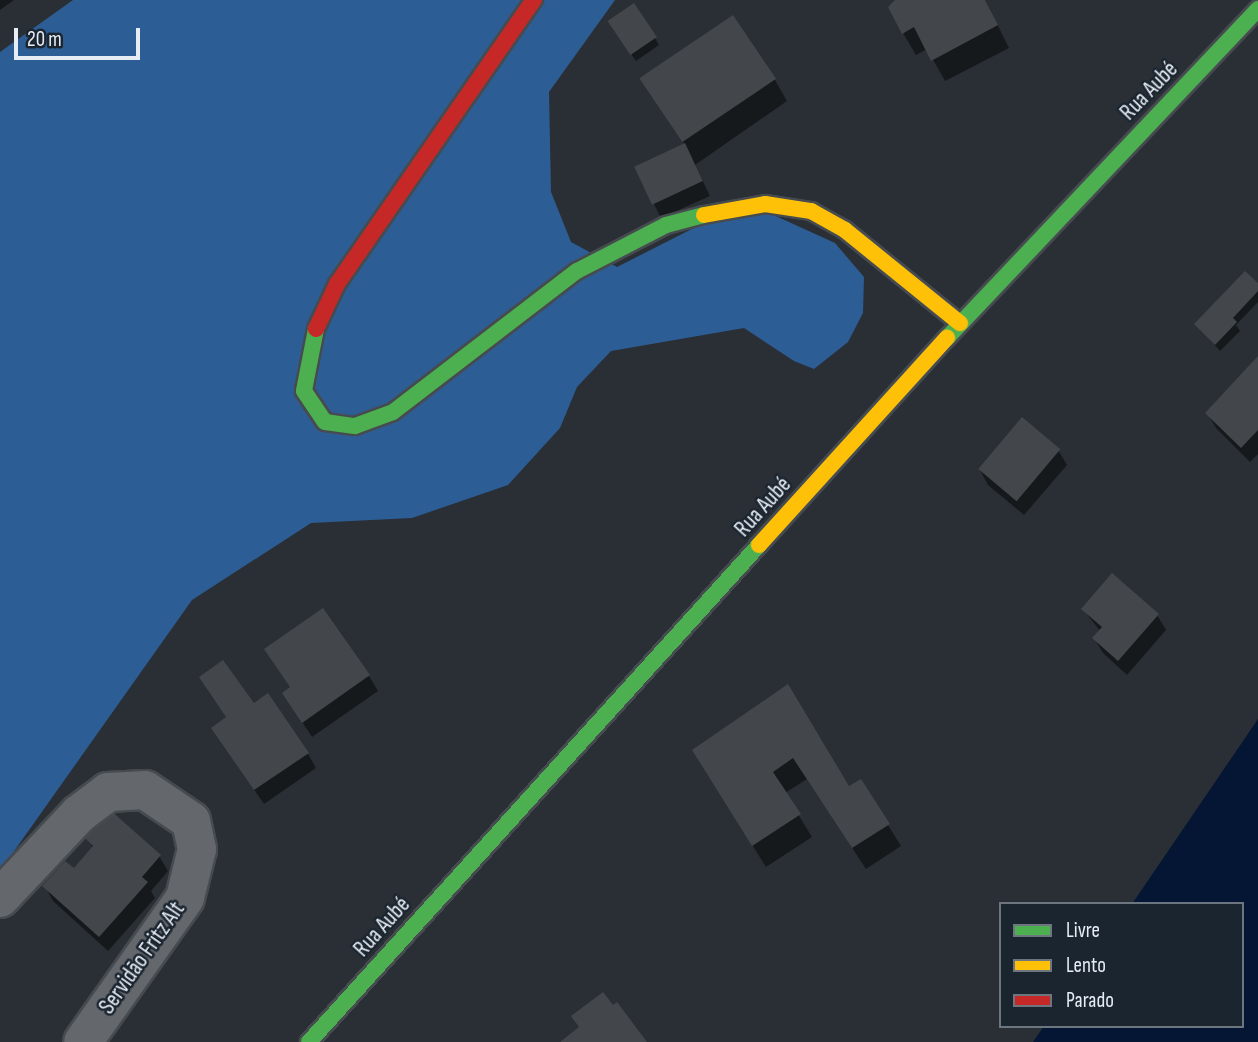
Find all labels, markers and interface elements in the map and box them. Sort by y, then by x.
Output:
scale bar [18,14,144,58]
text: 20 m [27,27,62,52]
street label: Rua Aubé [1114,56,1184,126]
street label: Rua Aubé [729,471,797,543]
street label: Rua Aubé [348,891,416,963]
street label: Servidão Fritz Alt [93,897,191,1019]
legend [999,902,1244,1028]
text: Livre [1066,918,1100,943]
text: Lento [1066,953,1106,978]
text: Parado [1066,988,1114,1013]

